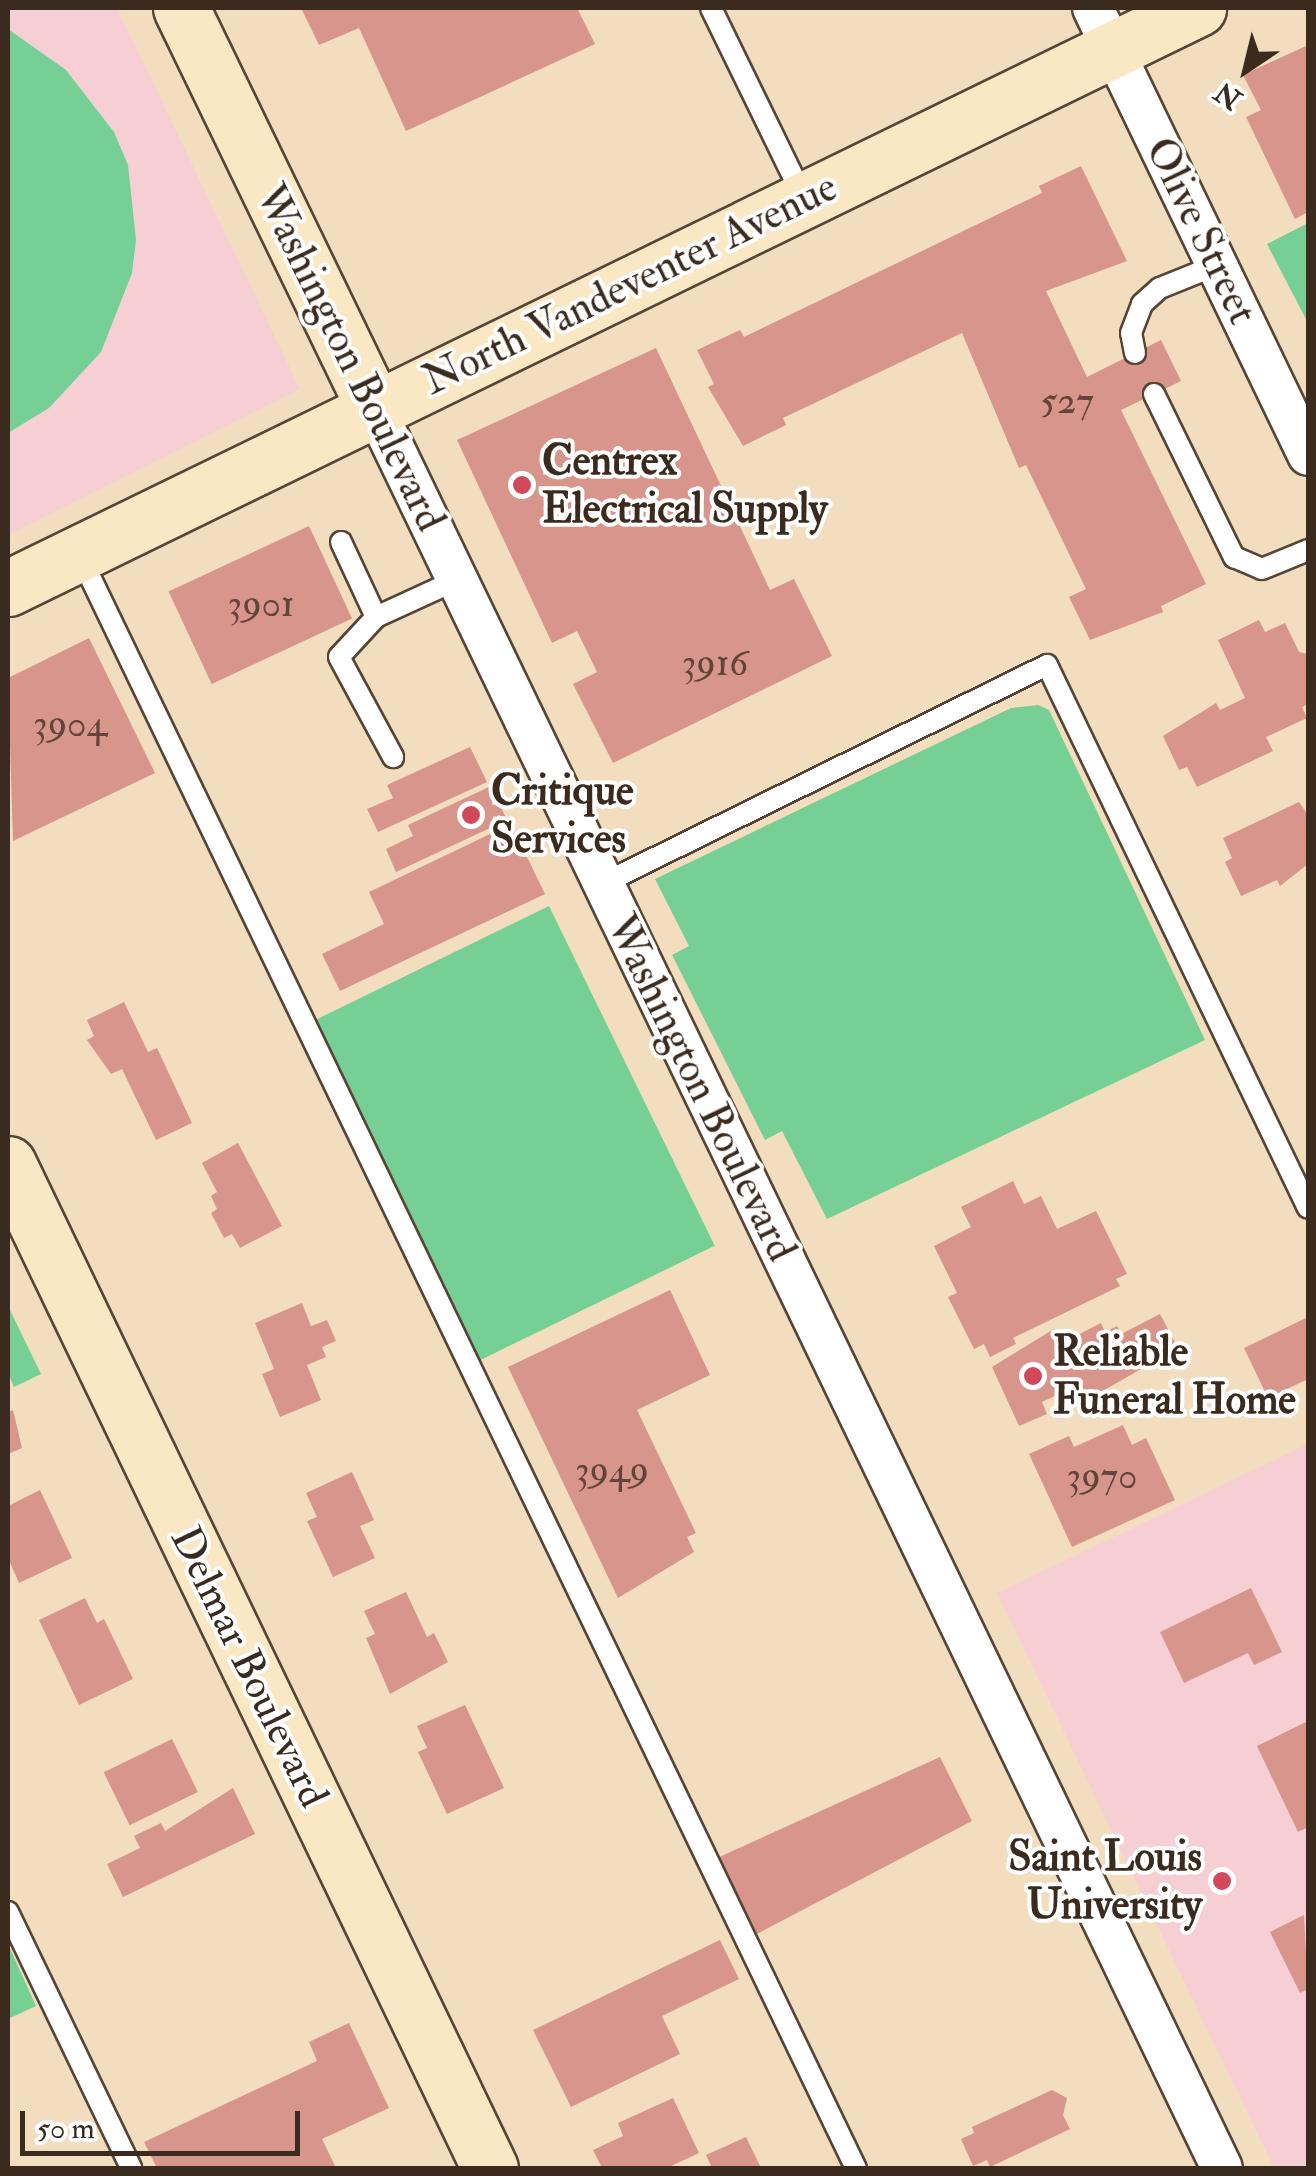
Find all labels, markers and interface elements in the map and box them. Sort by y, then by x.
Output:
north arrow [1196,20,1296,120]
text: N [1208,73,1249,117]
street label: Olive Street [1134,130,1268,332]
street label: North Vandeventer Avenue [415,162,845,406]
street label: Washington Boulevard [244,177,456,539]
house number: 527 [1040,379,1094,425]
place label: Centrex Electrical Supply [542,436,828,534]
marker: Centrex Electrical Supply [511,474,533,496]
house number: 3901 [228,582,294,628]
house number: 3916 [682,641,748,687]
house number: 3904 [33,702,107,748]
place label: Critique Services [491,766,634,864]
marker: Critique Services [460,804,482,826]
street label: Washington Boulevard [595,907,807,1269]
place label: Reliable Funeral Home [1053,1327,1296,1425]
marker: Reliable Funeral Home [1022,1365,1044,1387]
house number: 3949 [575,1448,649,1494]
house number: 3970 [1067,1454,1137,1500]
street label: Delmar Boulevard [159,1519,339,1815]
place label: Saint Louis University [1008,1832,1202,1930]
marker: Saint Louis University [1211,1870,1233,1892]
scale bar [25,2091,305,2153]
text: 50 m [37,2110,95,2147]

